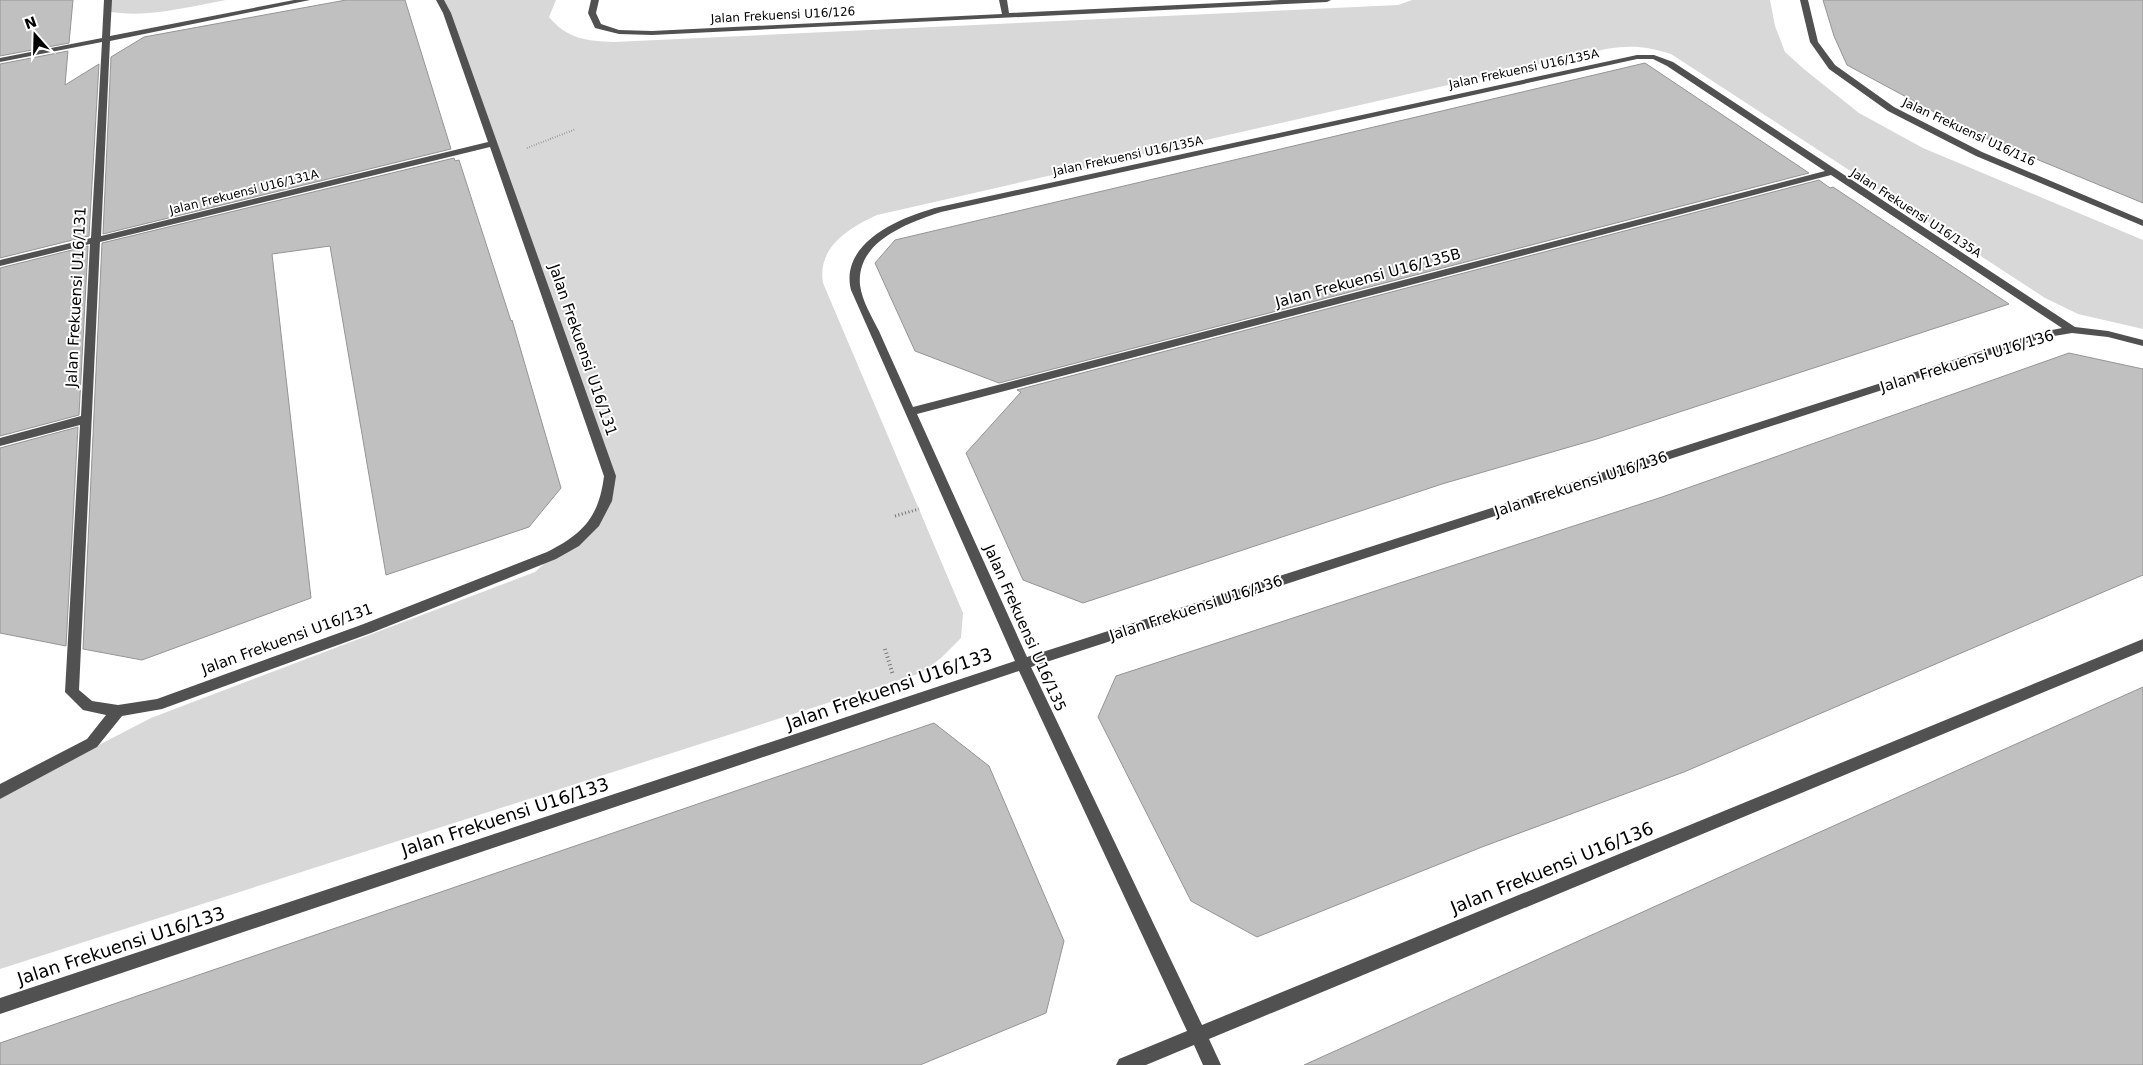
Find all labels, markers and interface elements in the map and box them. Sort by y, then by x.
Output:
street label: Jalan Frekuensi U16/126 [709,4,856,26]
north arrow [10,10,60,60]
text: N [22,13,39,32]
street label: Jalan Frekuensi U16/135A [1447,46,1601,92]
street label: Jalan Frekuensi U16/116 [1900,95,2038,169]
street label: Jalan Frekuensi U16/135A [1051,133,1205,179]
street label: Jalan Frekuensi U16/135A [1847,165,1985,261]
street label: Jalan Frekuensi U16/131A [167,167,321,218]
street label: Jalan Frekuensi U16/131 [62,206,90,389]
street label: Jalan Frekuensi U16/135B [1272,245,1463,312]
street label: Jalan Frekuensi U16/131 [545,261,621,438]
street label: Jalan Frekuensi U16/136 [1877,326,2056,396]
street label: Jalan Frekuensi U16/136 [1491,448,1670,521]
street label: Jalan Frekuensi U16/135 [980,541,1070,714]
street label: Jalan Frekuensi U16/136 [1106,572,1285,645]
street label: Jalan Frekuensi U16/131 [198,600,375,679]
street label: Jalan Frekuensi U16/133 [782,643,995,734]
street label: Jalan Frekuensi U16/133 [397,773,611,860]
street label: Jalan Frekuensi U16/136 [1446,817,1656,918]
street label: Jalan Frekuensi U16/133 [13,902,227,989]

